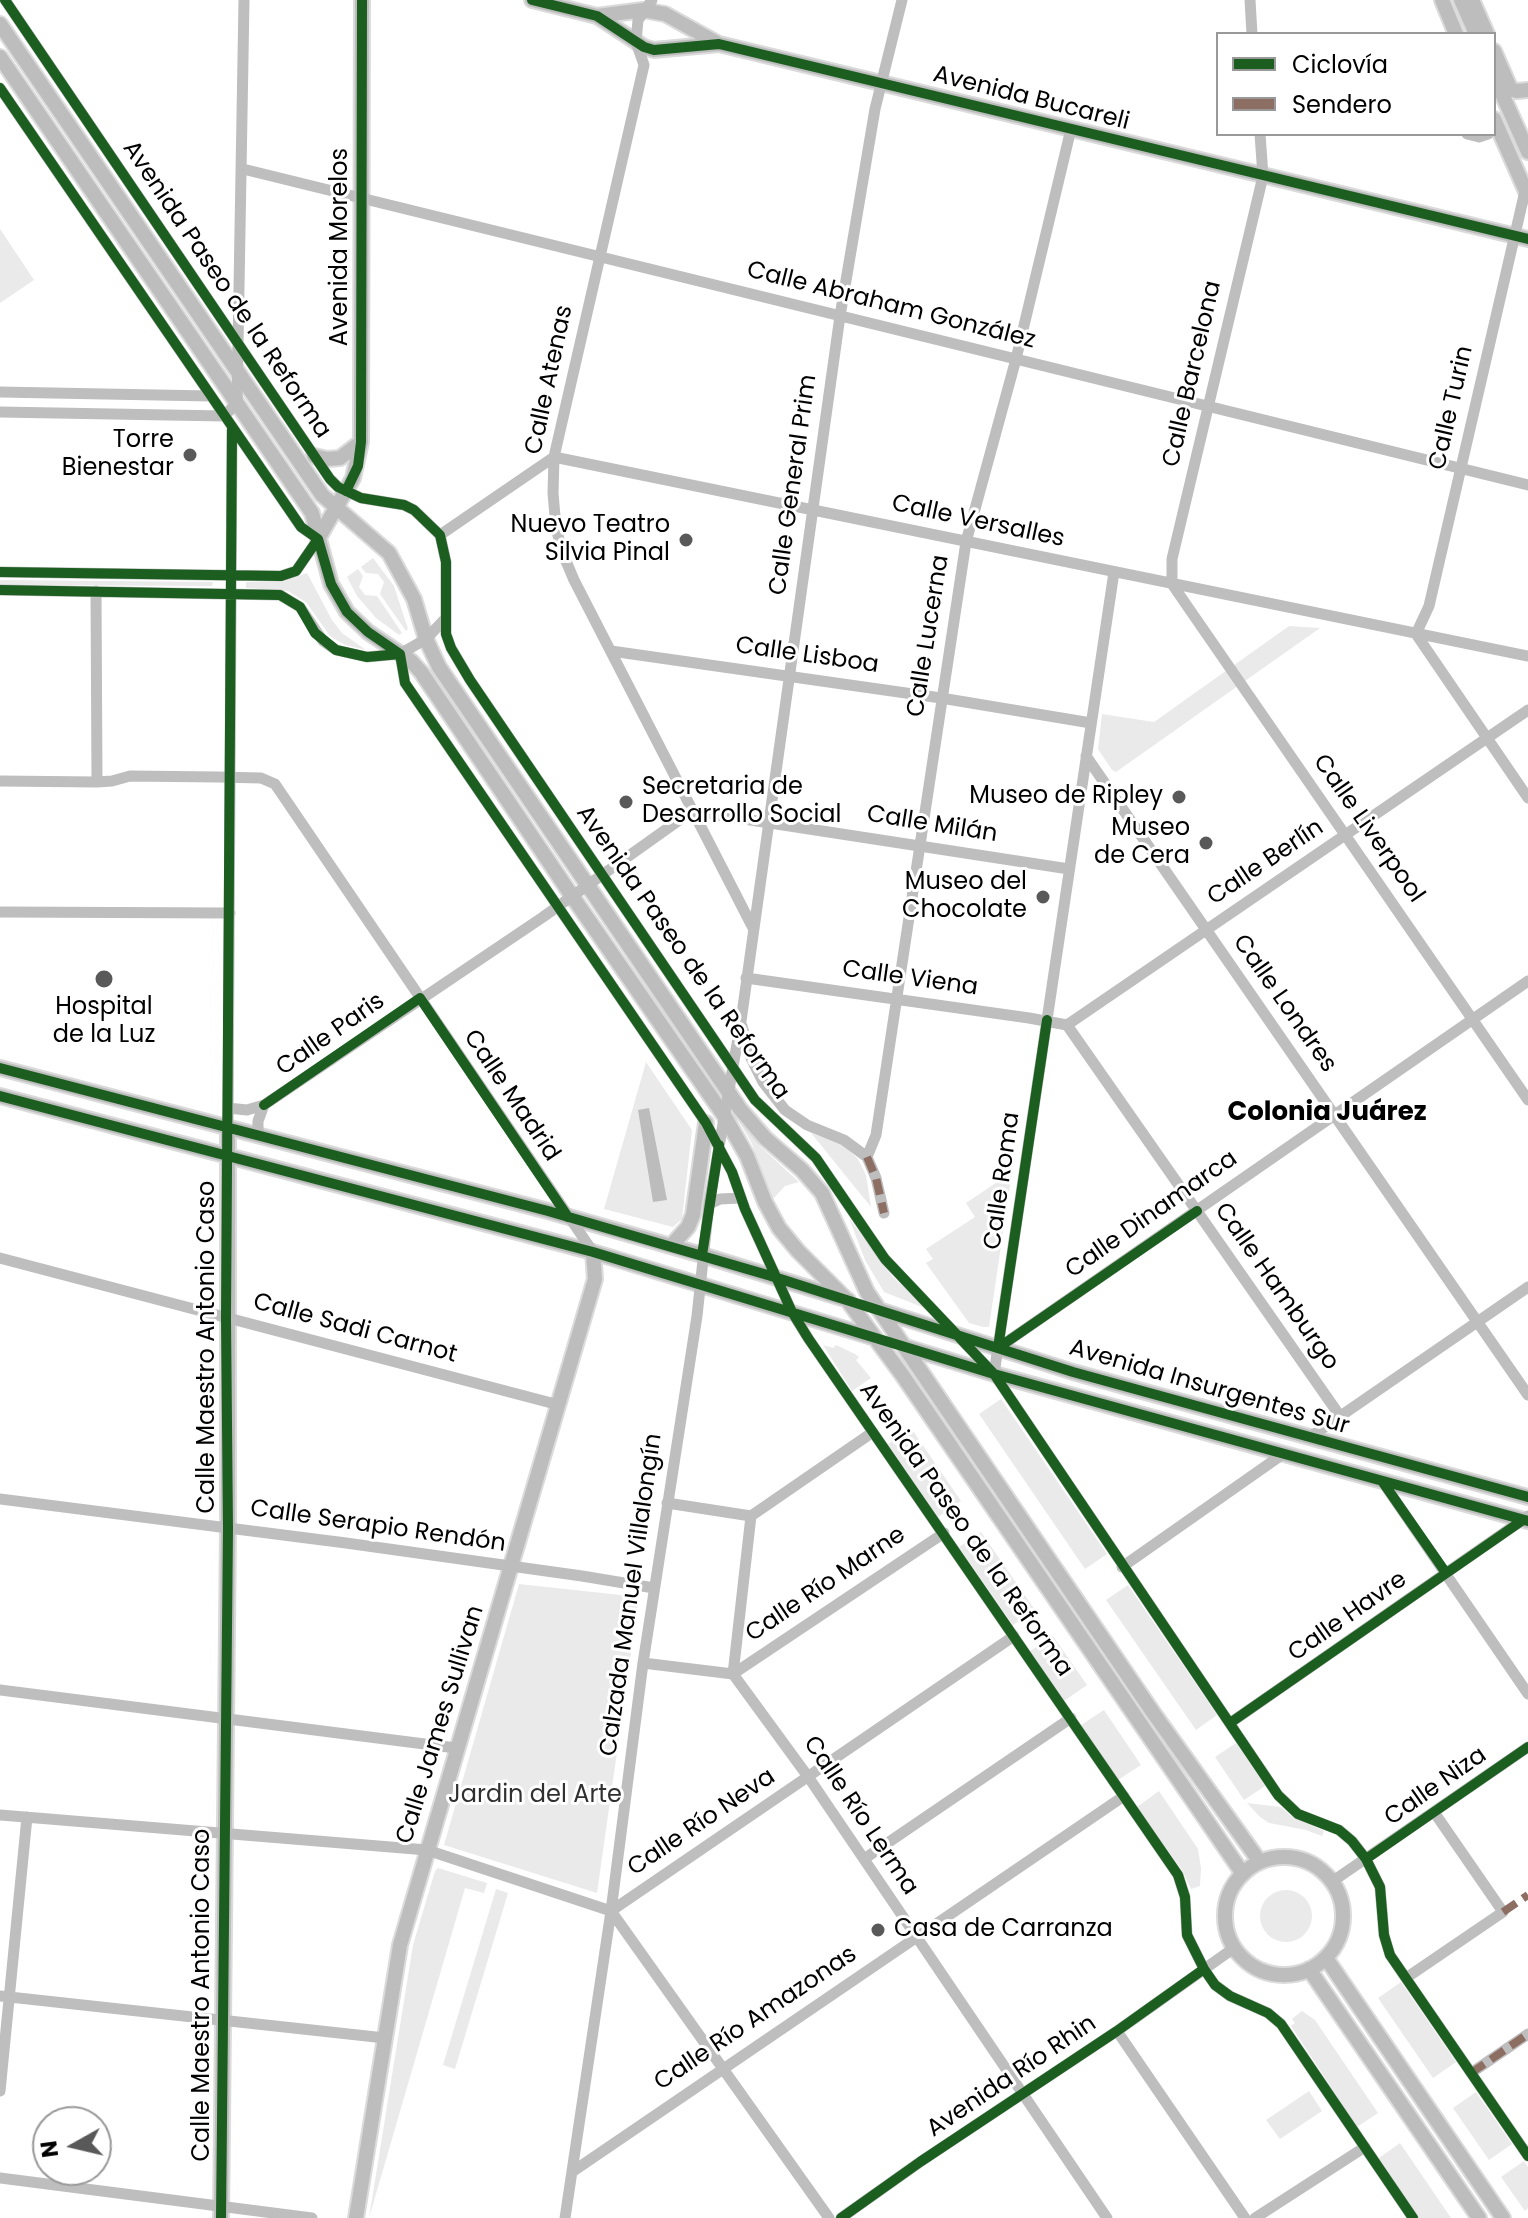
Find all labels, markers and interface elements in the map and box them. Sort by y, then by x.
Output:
legend [1216,32,1496,136]
text: Ciclovía [1292,48,1388,81]
street label: Avenida Bucareli [930,61,1132,137]
text: Sendero [1292,88,1392,121]
street label: Avenida Paseo de la Reforma [115,136,337,444]
street label: Avenida Morelos [327,148,355,346]
street label: Calle Abraham González [744,256,1038,356]
street label: Calle Barcelona [1158,278,1228,470]
street label: Calle Atenas [520,303,580,457]
street label: Calle Turin [1424,343,1480,473]
street label: Calle General Prim [764,373,824,597]
place label: Torre Bienestar [62,427,174,483]
marker: Torre Bienestar [181,446,199,464]
street label: Calle Versalles [889,490,1067,554]
place label: Nuevo Teatro Silvia Pinal [511,512,670,568]
marker: Nuevo Teatro Silvia Pinal [677,531,695,549]
street label: Calle Lucerna [902,553,956,719]
street label: Calle Lisboa [733,632,881,680]
street label: Calle Liverpool [1306,749,1430,909]
place label: Secretaria de Desarrollo Social [642,774,841,830]
place label: Museo de Ripley [969,783,1163,811]
marker: Museo de Ripley [1170,788,1188,806]
marker: Secretaria de Desarrollo Social [617,793,635,811]
street label: Avenida Paseo de la Reforma [569,800,795,1106]
street label: Calle Milán [865,800,999,850]
street label: Calle Berlín [1203,814,1329,912]
place label: Museo de Cera [1094,815,1190,871]
marker: Museo de Cera [1197,834,1215,852]
place label: Museo del Chocolate [902,869,1027,925]
marker: Museo del Chocolate [1034,888,1052,906]
street label: Calle Londres [1226,930,1342,1078]
street label: Calle Viena [840,955,980,1003]
marker: Hospital de la Luz [93,968,115,990]
street label: Calle Paris [271,987,391,1083]
place label: Hospital de la Luz [53,994,155,1050]
street label: Calle Madrid [457,1025,565,1167]
district label: Colonia Juárez [1227,1097,1427,1129]
street label: Calle Roma [979,1110,1027,1252]
street label: Calle Dinamarca [1061,1145,1243,1285]
street label: Calle Maestro Antonio Caso [194,1181,222,1513]
street label: Calle Hamburgo [1208,1198,1344,1376]
street label: Calle Sadi Carnot [250,1288,460,1370]
street label: Avenida Insurgentes Sur [1066,1334,1352,1442]
street label: Avenida Paseo de la Reforma [852,1377,1078,1683]
street label: Calzada Manuel Villalongín [595,1432,669,1758]
street label: Calle Serapio Rendón [248,1495,508,1559]
street label: Calle Río Marne [741,1521,911,1649]
street label: Calle Havre [1283,1566,1413,1668]
street label: Calle James Sullivan [391,1602,491,1848]
street label: Calle Río Lerma [796,1731,924,1901]
street label: Calle Niza [1380,1741,1492,1833]
street label: Calle Río Neva [623,1763,781,1883]
park label: Jardin del Arte [448,1782,622,1810]
street label: Calle Maestro Antonio Caso [189,1829,217,2161]
place label: Casa de Carranza [894,1916,1113,1944]
marker: Casa de Carranza [869,1921,887,1939]
street label: Calle Río Amazonas [649,1941,863,2097]
street label: Avenida Río Rhin [922,2010,1102,2144]
north arrow [32,2106,112,2186]
text: N [33,2139,66,2159]

